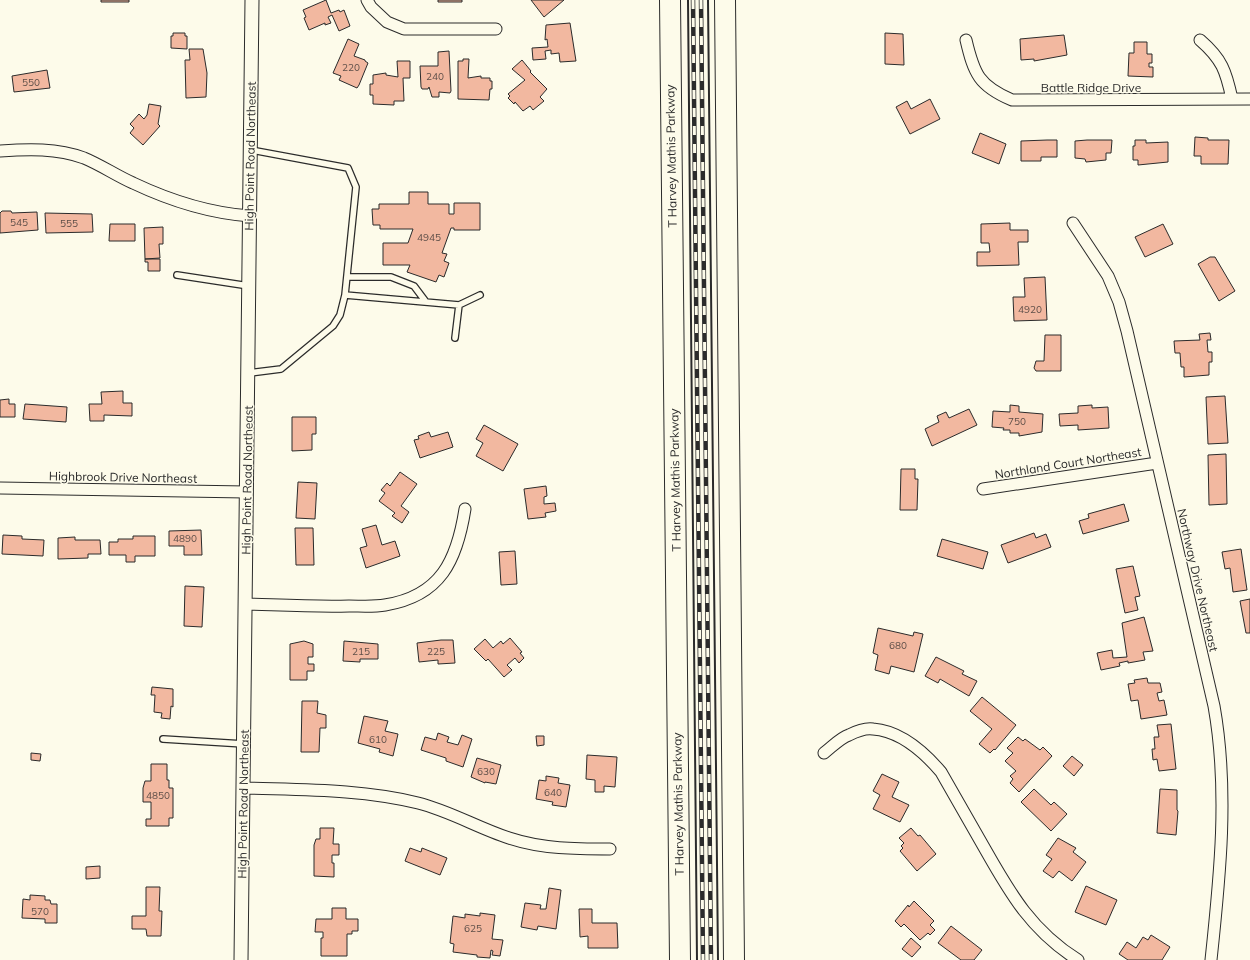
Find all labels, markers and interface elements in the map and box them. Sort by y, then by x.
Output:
house number: 220 [342,61,360,74]
house number: 240 [426,70,444,83]
house number: 550 [22,76,40,89]
street label: Battle Ridge Drive [1041,80,1141,95]
street label: High Point Road Northeast [241,81,259,231]
street label: T Harvey Mathis Parkway [662,84,680,228]
house number: 545 [10,216,28,229]
house number: 555 [60,217,78,230]
house number: 4945 [417,231,441,244]
house number: 4920 [1018,303,1042,316]
street label: High Point Road Northeast [238,405,256,555]
street label: T Harvey Mathis Parkway [666,408,684,552]
house number: 750 [1008,415,1026,428]
street label: Northland Court Northeast [994,444,1142,482]
street label: Highbrook Drive Northeast [49,468,197,486]
street label: Northway Drive Northeast [1174,507,1222,653]
house number: 4890 [173,532,197,545]
house number: 680 [889,639,907,652]
house number: 215 [352,645,370,658]
house number: 225 [427,645,445,658]
street label: High Point Road Northeast [234,729,252,879]
street label: T Harvey Mathis Parkway [669,732,687,876]
house number: 610 [369,733,387,746]
house number: 630 [477,765,495,778]
house number: 640 [544,786,562,799]
house number: 4850 [146,789,170,802]
house number: 570 [31,905,49,918]
house number: 625 [464,922,482,935]

